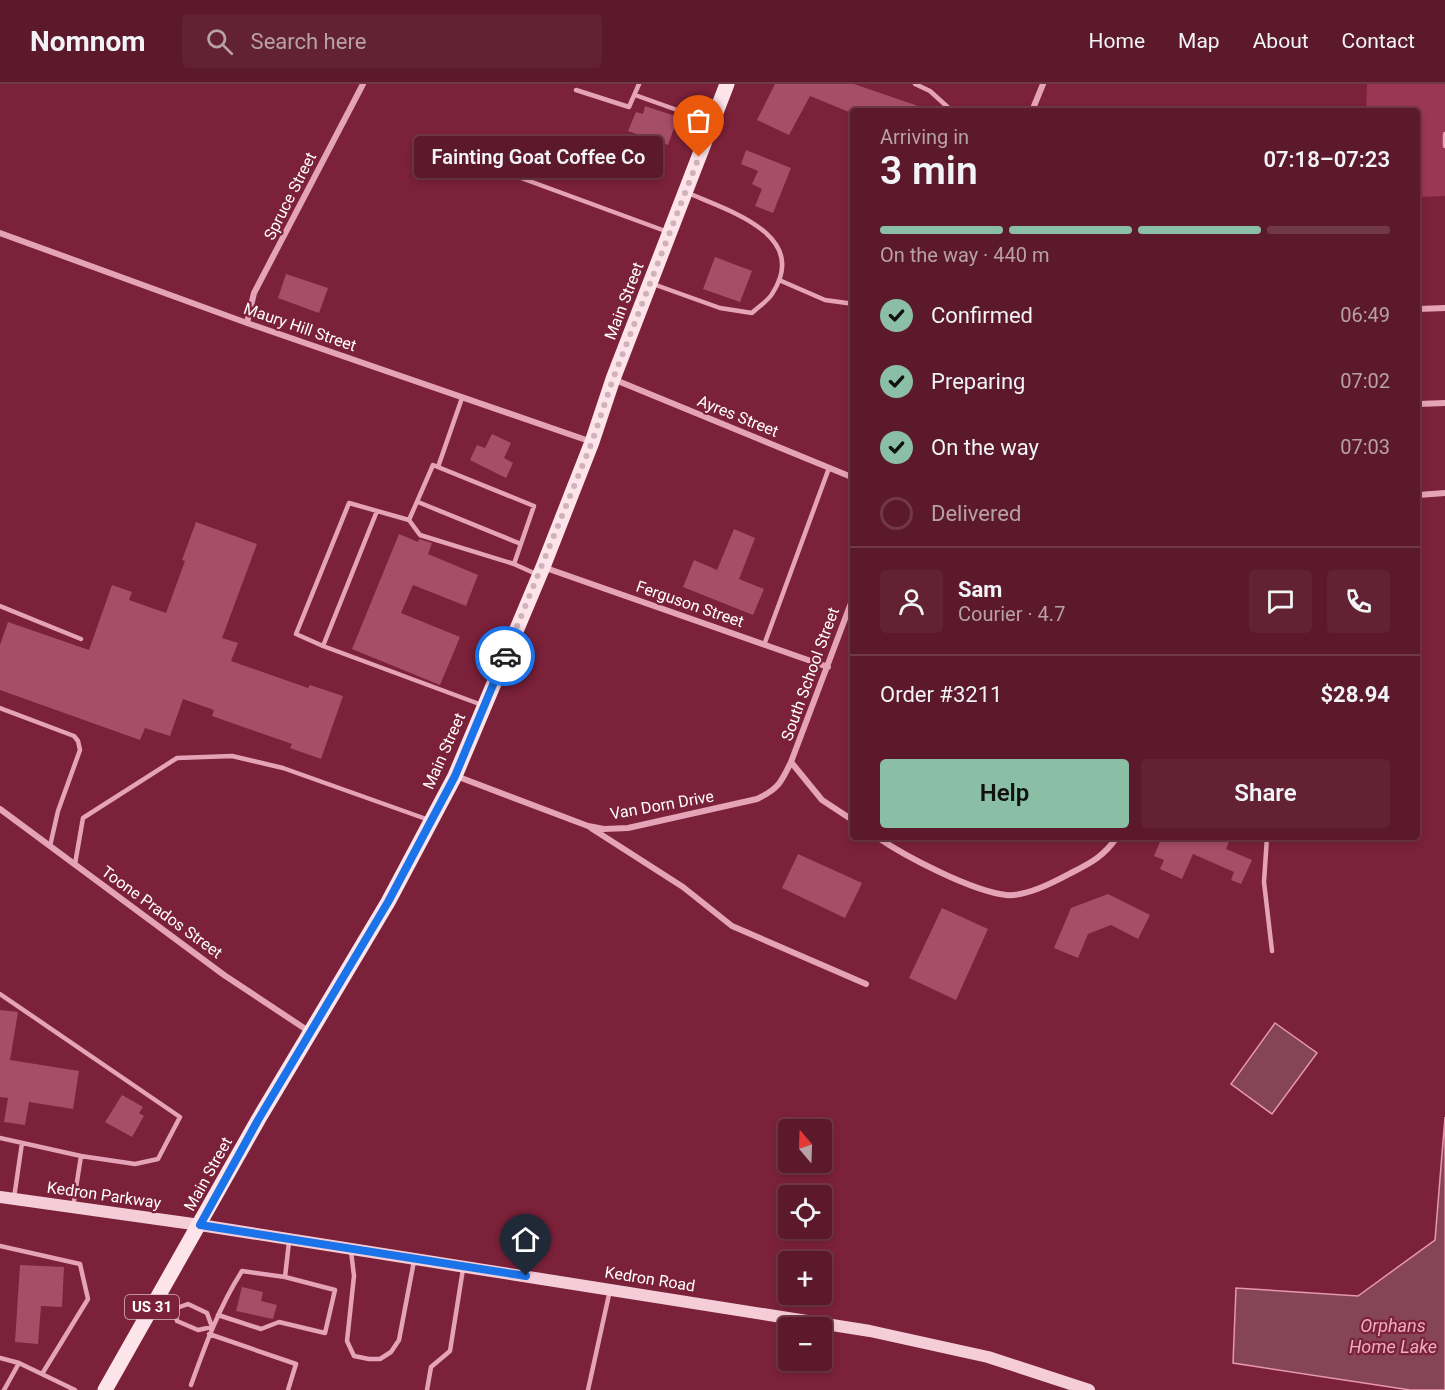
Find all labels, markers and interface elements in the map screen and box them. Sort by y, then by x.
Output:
search box [182,14,602,68]
text: Nomnom [30,25,146,58]
icon: search [203,25,236,58]
text: Search here [251,29,366,54]
text: Home [1089,29,1145,53]
text: Map [1178,29,1220,53]
text: About [1253,29,1309,53]
text: Contact [1342,29,1415,53]
pin [673,95,724,157]
icon: bag [682,104,715,137]
text: Arriving in [880,125,969,149]
callout: Fainting Goat Coffee Co [414,136,663,178]
text: Fainting Goat Coffee Co [432,145,645,169]
text: 07:18–07:23 [1263,147,1390,172]
text: 3 min [880,148,978,194]
street label: Spruce Street [260,149,320,243]
text: On the way · 440 m [880,243,1049,267]
street label: Main Street [601,260,647,342]
street label: Maury Hill Street [241,299,359,355]
icon: check [880,299,913,332]
text: Confirmed [931,303,1033,328]
text: 06:49 [1340,303,1390,327]
icon: check [880,365,913,398]
text: Preparing [931,369,1025,394]
text: 07:02 [1340,369,1390,393]
street label: Ayres Street [695,391,781,441]
icon: check [880,431,913,464]
text: On the way [931,435,1039,460]
text: 07:03 [1340,435,1390,459]
text: Delivered [931,501,1021,526]
button: person [880,570,943,633]
button: chat [1249,570,1312,633]
button: phone [1327,570,1390,633]
street label: Ferguson Street [634,577,746,631]
text: Sam [958,577,1002,602]
text: Courier · 4.7 [958,602,1065,626]
street label: South School Street [777,605,843,743]
courier [475,626,535,686]
icon: car [489,640,522,673]
text: Order #3211 [880,682,1002,707]
text: $28.94 [1321,682,1390,707]
street label: Main Street [419,710,469,792]
button: Help [880,759,1129,828]
button: Share [1141,759,1390,828]
street label: Van Dorn Drive [609,787,715,823]
street label: Toone Prados Street [98,862,226,962]
north arrow [778,1119,832,1173]
map controls [778,1119,832,1371]
street label: Main Street [180,1134,236,1214]
street label: Kedron Parkway [46,1178,163,1212]
button: locate [778,1185,832,1239]
pin [500,1214,551,1276]
icon: home [509,1223,542,1256]
button: + [778,1251,832,1305]
street label: Kedron Road [603,1262,697,1296]
road number: US 31 [125,1295,179,1319]
water label: Orphans Home Lake [1349,1315,1437,1357]
button: − [778,1317,832,1371]

